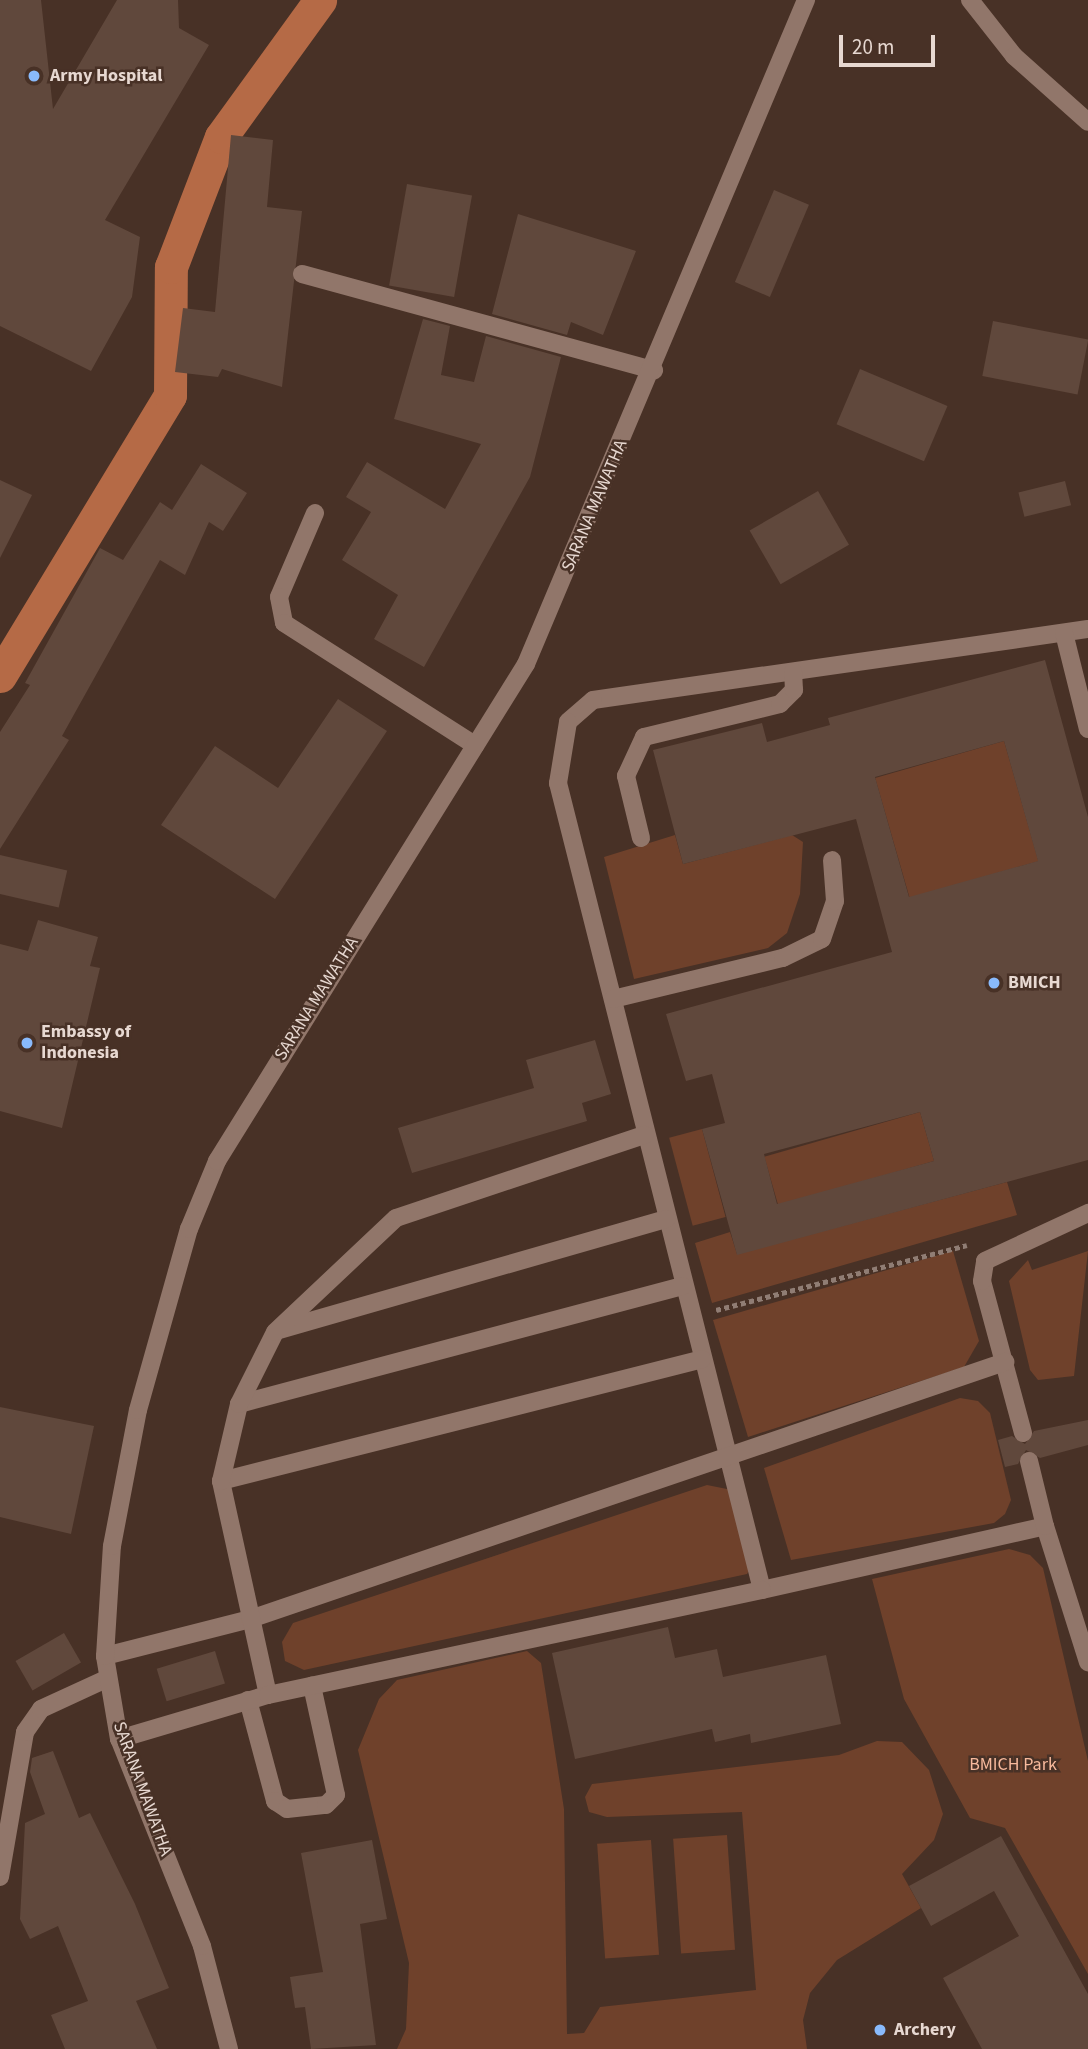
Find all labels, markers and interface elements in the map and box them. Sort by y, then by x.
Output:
scale bar [843,21,939,65]
text: 20 m [852,32,894,62]
place label: Army Hospital [50,65,162,87]
marker: Army Hospital [24,66,44,86]
street label: SARANA MAWATHA [557,437,633,575]
street label: SARANA MAWATHA [270,933,364,1065]
place label: BMICH [1008,972,1061,994]
marker: BMICH [986,975,1002,991]
place label: Embassy of Indonesia [41,1022,131,1064]
marker: Embassy of Indonesia [19,1035,35,1051]
street label: SARANA MAWATHA [108,1719,176,1859]
park label: BMICH Park [969,1754,1057,1776]
place label: Archery [894,2019,956,2041]
marker: Archery [872,2022,888,2038]

